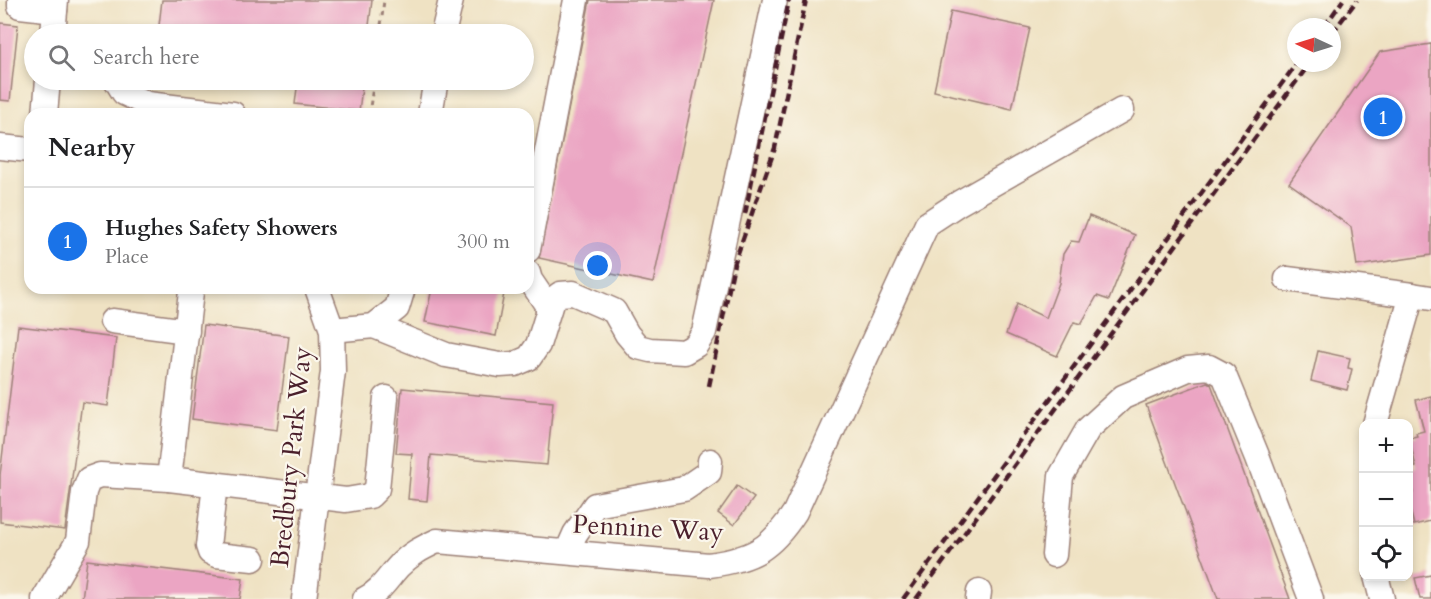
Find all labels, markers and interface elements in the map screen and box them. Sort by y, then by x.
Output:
north arrow [1287,18,1341,72]
search box [24,24,534,90]
icon: search [45,41,78,74]
text: Search here [93,42,200,72]
pin: 1 [1364,94,1402,140]
text: Nearby [48,130,136,165]
text: Hughes Safety Showers [105,213,338,243]
text: 1 [62,228,73,255]
text: 300 m [457,228,510,255]
text: Place [105,243,149,270]
your location [583,251,612,280]
street label: Bredbury Park Way [262,345,320,569]
map controls [1359,419,1413,581]
button: + [1359,419,1413,473]
button: − [1359,473,1413,527]
street label: Pennine Way [572,507,725,549]
button: locate [1359,527,1413,581]

